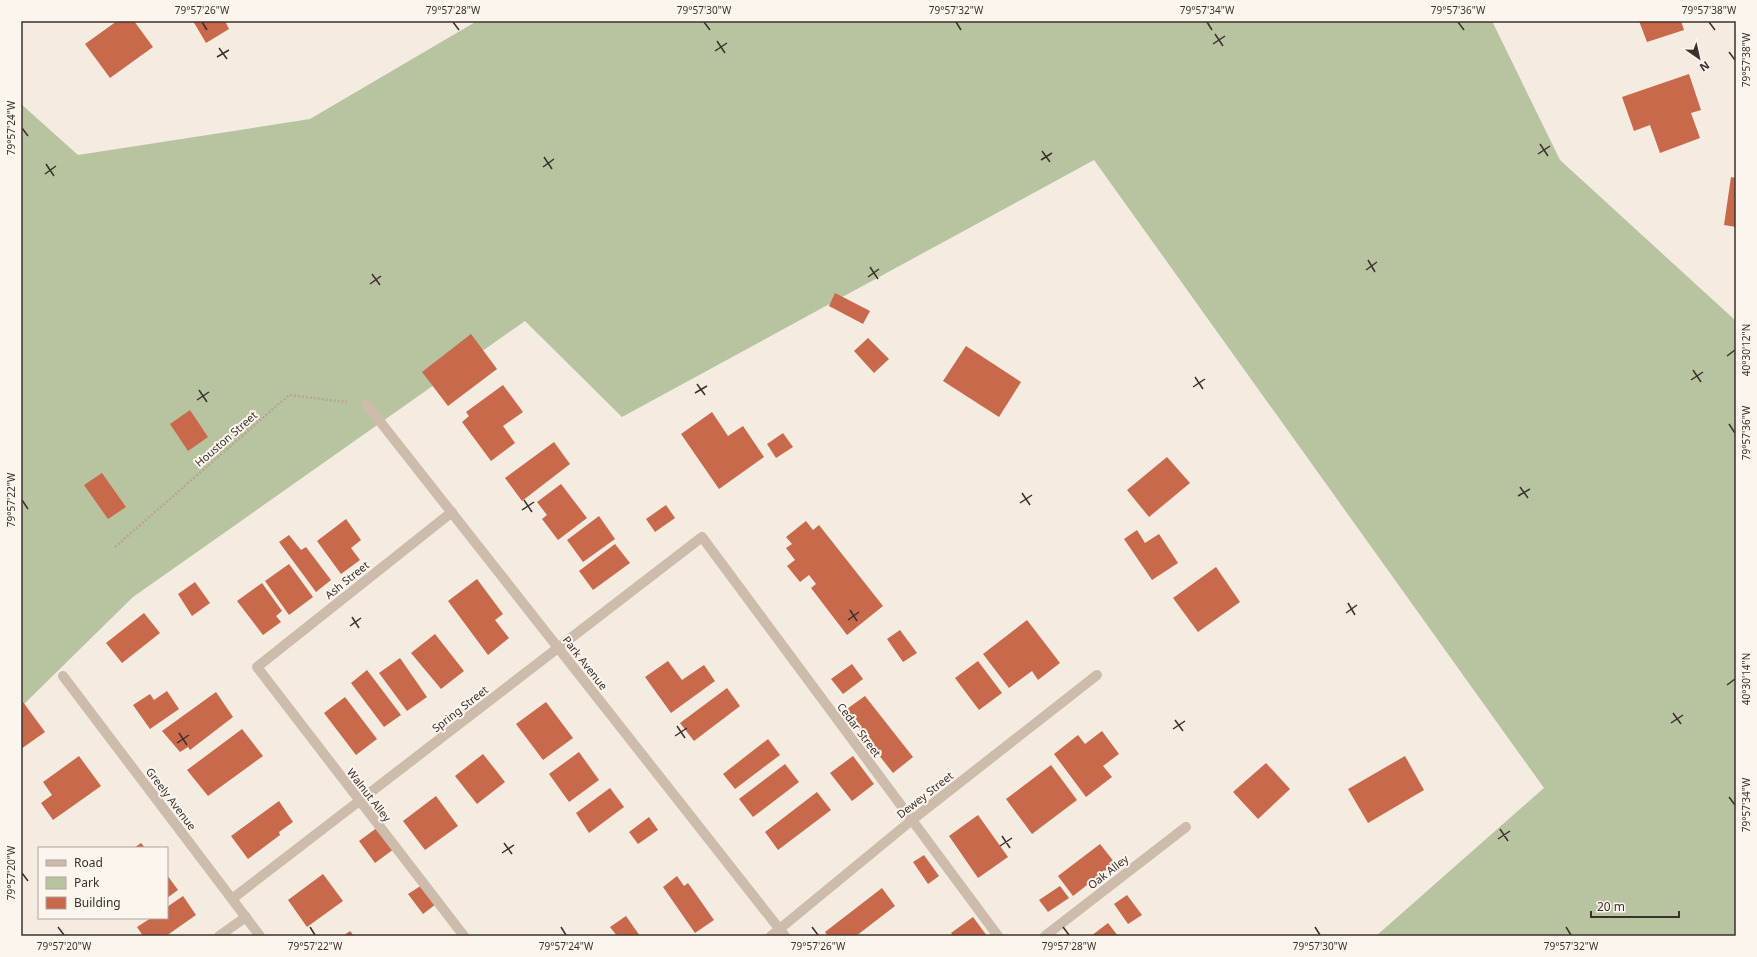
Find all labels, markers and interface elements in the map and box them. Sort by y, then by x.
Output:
text: 79°57'26"W [175,3,230,17]
text: 79°57'28"W [426,3,481,17]
text: 79°57'30"W [677,3,732,17]
text: 79°57'32"W [929,3,984,17]
text: 79°57'34"W [1180,3,1235,17]
text: 79°57'36"W [1431,3,1486,17]
text: 79°57'38"W [1682,3,1737,17]
text: 79°57'38"W [1739,32,1753,87]
north arrow [1679,38,1719,78]
text: N [1697,58,1713,75]
text: 79°57'24"W [4,100,18,155]
text: 40°30'12"N [1739,324,1753,376]
text: 79°57'36"W [1739,405,1753,460]
street label: Houston Street [191,407,260,470]
text: 79°57'22"W [4,472,18,527]
street label: Ash Street [321,557,372,602]
street label: Park Avenue [560,633,611,693]
text: 40°30'14"N [1739,653,1753,705]
street label: Spring Street [429,682,491,735]
street label: Cedar Street [834,700,885,760]
street label: Greely Avenue [143,764,200,833]
street label: Walnut Alley [344,765,395,825]
street label: Dewey Street [893,768,956,821]
text: 79°57'34"W [1739,777,1753,832]
text: 79°57'20"W [4,845,18,900]
legend [38,847,168,919]
street label: Oak Alley [1084,851,1131,892]
text: Road [74,854,103,871]
text: Park [74,874,100,891]
scale bar [1591,893,1679,919]
text: Building [74,894,121,911]
text: 20 m [1597,898,1625,915]
text: 79°57'20"W [37,939,92,953]
text: 79°57'22"W [288,939,343,953]
text: 79°57'24"W [539,939,594,953]
text: 79°57'26"W [791,939,846,953]
text: 79°57'28"W [1042,939,1097,953]
text: 79°57'30"W [1293,939,1348,953]
text: 79°57'32"W [1544,939,1599,953]

